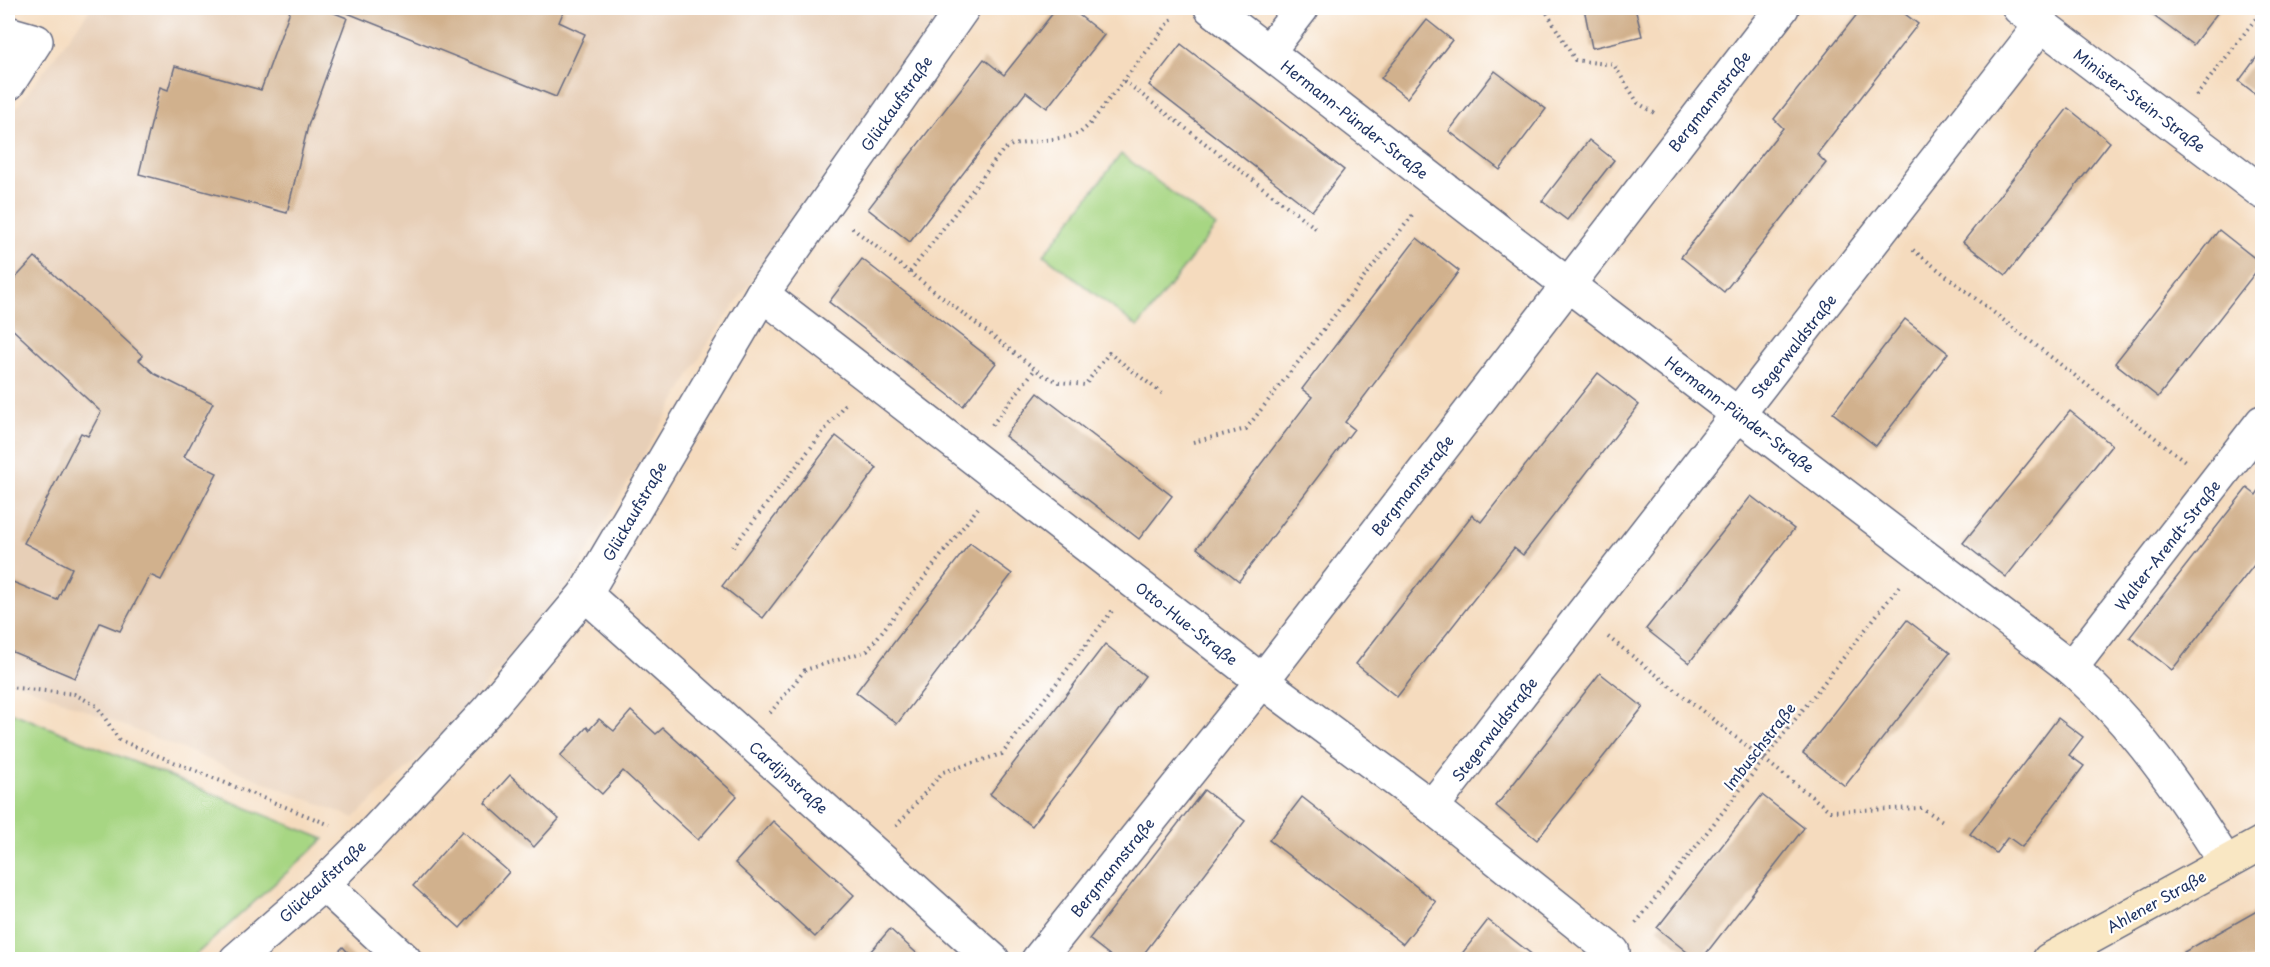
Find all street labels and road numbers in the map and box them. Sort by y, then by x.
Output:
street label: Minister-Stein-Straße [2069,43,2211,157]
street label: Bergmannstraße [1662,46,1756,156]
street label: Glückaufstraße [855,51,937,155]
street label: Hermann-Pünder-Straße [1276,54,1434,184]
street label: Stegerwaldstraße [1745,289,1841,403]
street label: Hermann-Pünder-Straße [1661,350,1819,478]
street label: Bergmannstraße [1365,430,1459,540]
street label: Glückaufstraße [596,457,672,565]
street label: Walter-Arendt-Straße [2109,475,2225,615]
street label: Otto-Hue-Straße [1131,576,1243,670]
street label: Stegerwaldstraße [1446,672,1542,786]
street label: Imbuschstraße [1717,697,1801,795]
street label: Cardijnstraße [744,735,834,819]
street label: Bergmannstraße [1065,812,1159,922]
street label: Glückaufstraße [273,835,371,927]
street label: Ahlener Straße [2102,864,2210,938]

